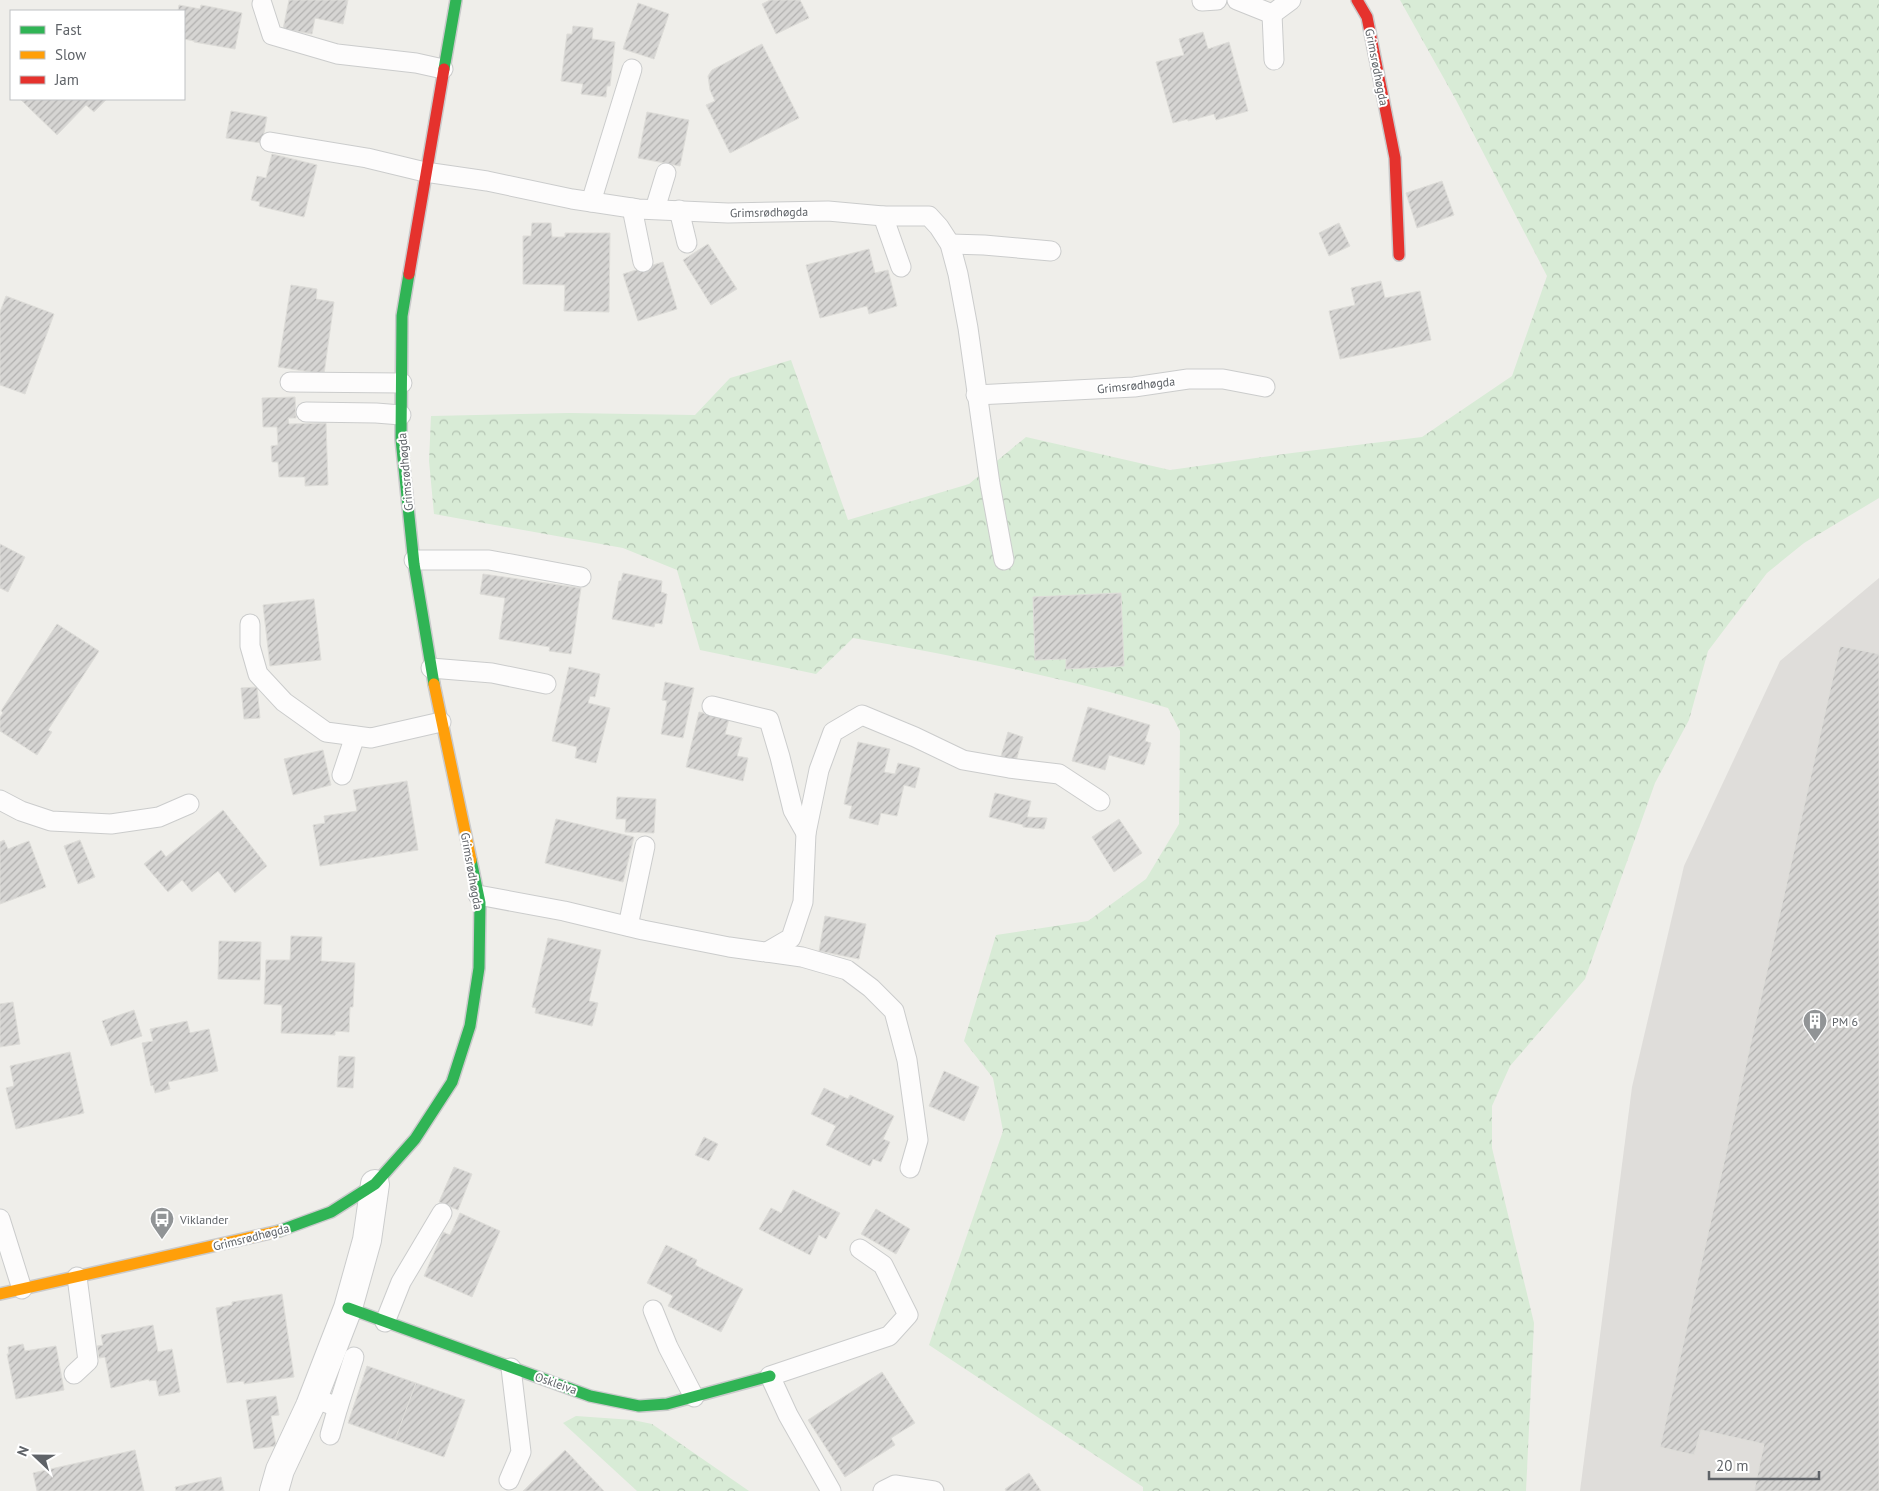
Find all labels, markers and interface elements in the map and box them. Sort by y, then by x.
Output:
legend [10,10,185,100]
text: Fast [55,20,82,39]
street label: Grimsrødhøgda [1362,27,1392,107]
text: Slow [55,45,86,64]
text: Jam [54,70,79,89]
street label: Grimsrødhøgda [730,204,808,220]
street label: Grimsrødhøgda [1096,373,1176,397]
street label: Grimsrødhøgda [394,432,416,512]
street label: Grimsrødhøgda [458,831,486,911]
building icon: PM 6 [1802,1008,1828,1042]
place label: PM 6 [1832,1014,1858,1029]
bus stop icon: Viklander [149,1206,175,1240]
place label: Viklander [179,1212,228,1227]
street label: Grimsrødhøgda [211,1220,291,1254]
street label: Oskleiva [533,1369,579,1397]
north arrow [10,1431,60,1481]
text: N [13,1443,33,1459]
scale bar [1709,1448,1819,1480]
text: 20 m [1716,1456,1749,1475]

